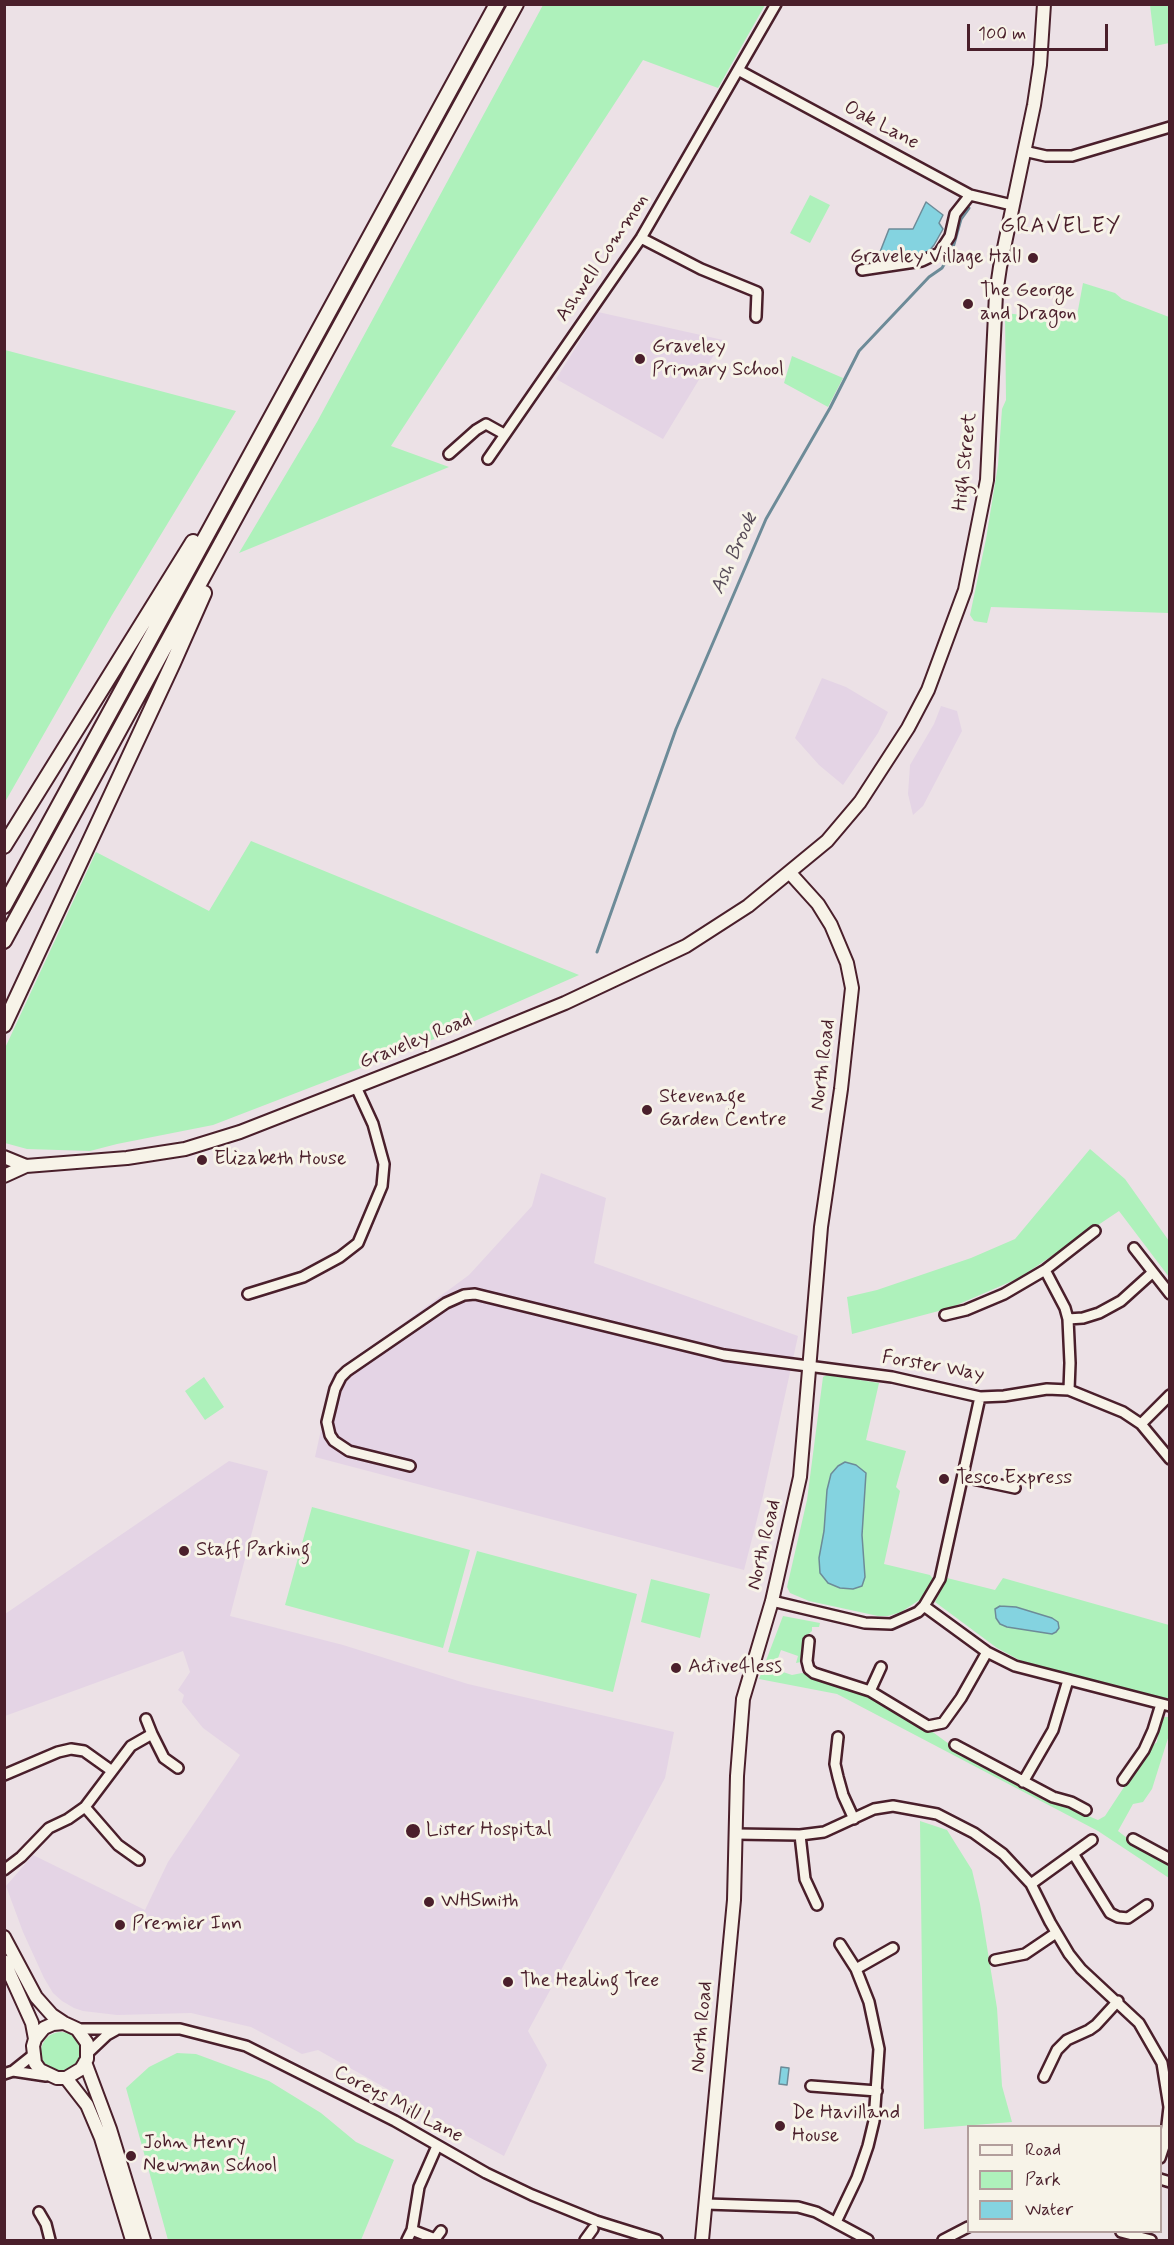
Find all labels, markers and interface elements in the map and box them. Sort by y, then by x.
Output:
scale bar [970,12,1111,50]
text: 100 m [978,22,1026,46]
street label: Oak Lane [839,96,923,156]
street label: Ashwell Common [551,189,655,327]
district label: GRAVELEY [1000,214,1122,240]
place label: Graveley Village Hall [850,246,1021,270]
marker: Graveley Village Hall [1026,251,1040,265]
place label: The George and Dragon [980,280,1077,327]
marker: The George and Dragon [961,297,975,311]
place label: Graveley Primary School [652,336,784,383]
marker: Graveley Primary School [633,352,647,366]
street label: High Street [949,412,983,512]
water label: Ash Brook [706,509,764,599]
street label: Graveley Road [356,1009,476,1075]
street label: North Road [806,1018,842,1112]
place label: Stevenage Garden Centre [659,1086,786,1133]
marker: Stevenage Garden Centre [640,1103,654,1117]
place label: Elizabeth House [214,1148,346,1172]
marker: Elizabeth House [195,1153,209,1167]
street label: Forster Way [880,1346,986,1388]
place label: Tesco Express [956,1467,1072,1491]
marker: Tesco Express [937,1472,951,1486]
street label: North Road [743,1498,787,1592]
place label: Staff Parking [196,1539,310,1563]
marker: Staff Parking [177,1544,191,1558]
place label: Active4less [688,1656,782,1680]
marker: Active4less [669,1661,683,1675]
place label: Lister Hospital [426,1819,552,1843]
marker: Lister Hospital [404,1822,422,1840]
place label: WHSmith [441,1890,519,1914]
marker: WHSmith [422,1895,436,1909]
place label: Premier Inn [132,1913,242,1937]
marker: Premier Inn [113,1918,127,1932]
place label: The Healing Tree [520,1970,659,1994]
marker: The Healing Tree [501,1975,515,1989]
street label: North Road [687,1980,719,2074]
street label: Coreys Mill Lane [329,2061,467,2149]
place label: De Havilland House [792,2102,900,2149]
marker: De Havilland House [773,2119,787,2133]
legend [967,2125,1162,2233]
place label: John Henry Newman School [143,2132,277,2179]
text: Road [1025,2138,1061,2162]
marker: John Henry Newman School [124,2149,138,2163]
text: Park [1025,2168,1061,2192]
text: Water [1025,2198,1073,2222]

